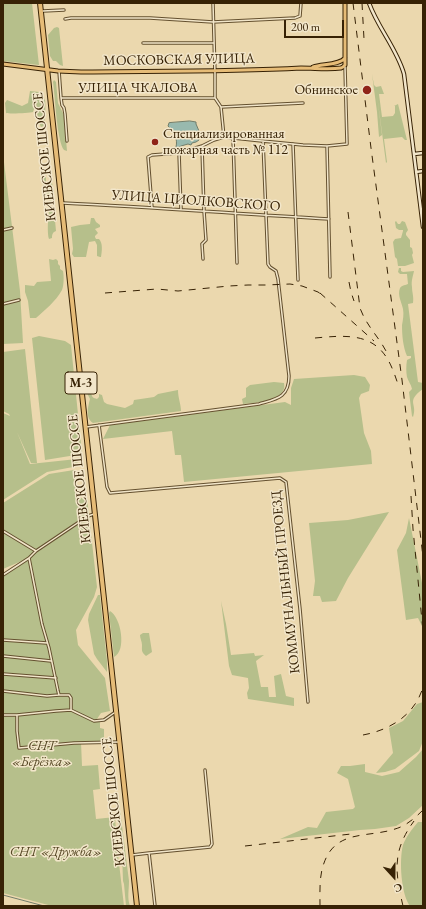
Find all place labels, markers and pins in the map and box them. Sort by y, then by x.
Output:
place label: Обнинское [294,82,358,98]
marker: Обнинское [361,84,373,96]
place label: Специализированная пожарная часть № 112 [163,126,288,158]
marker: Специализированная пожарная часть № 112 [150,137,160,147]

